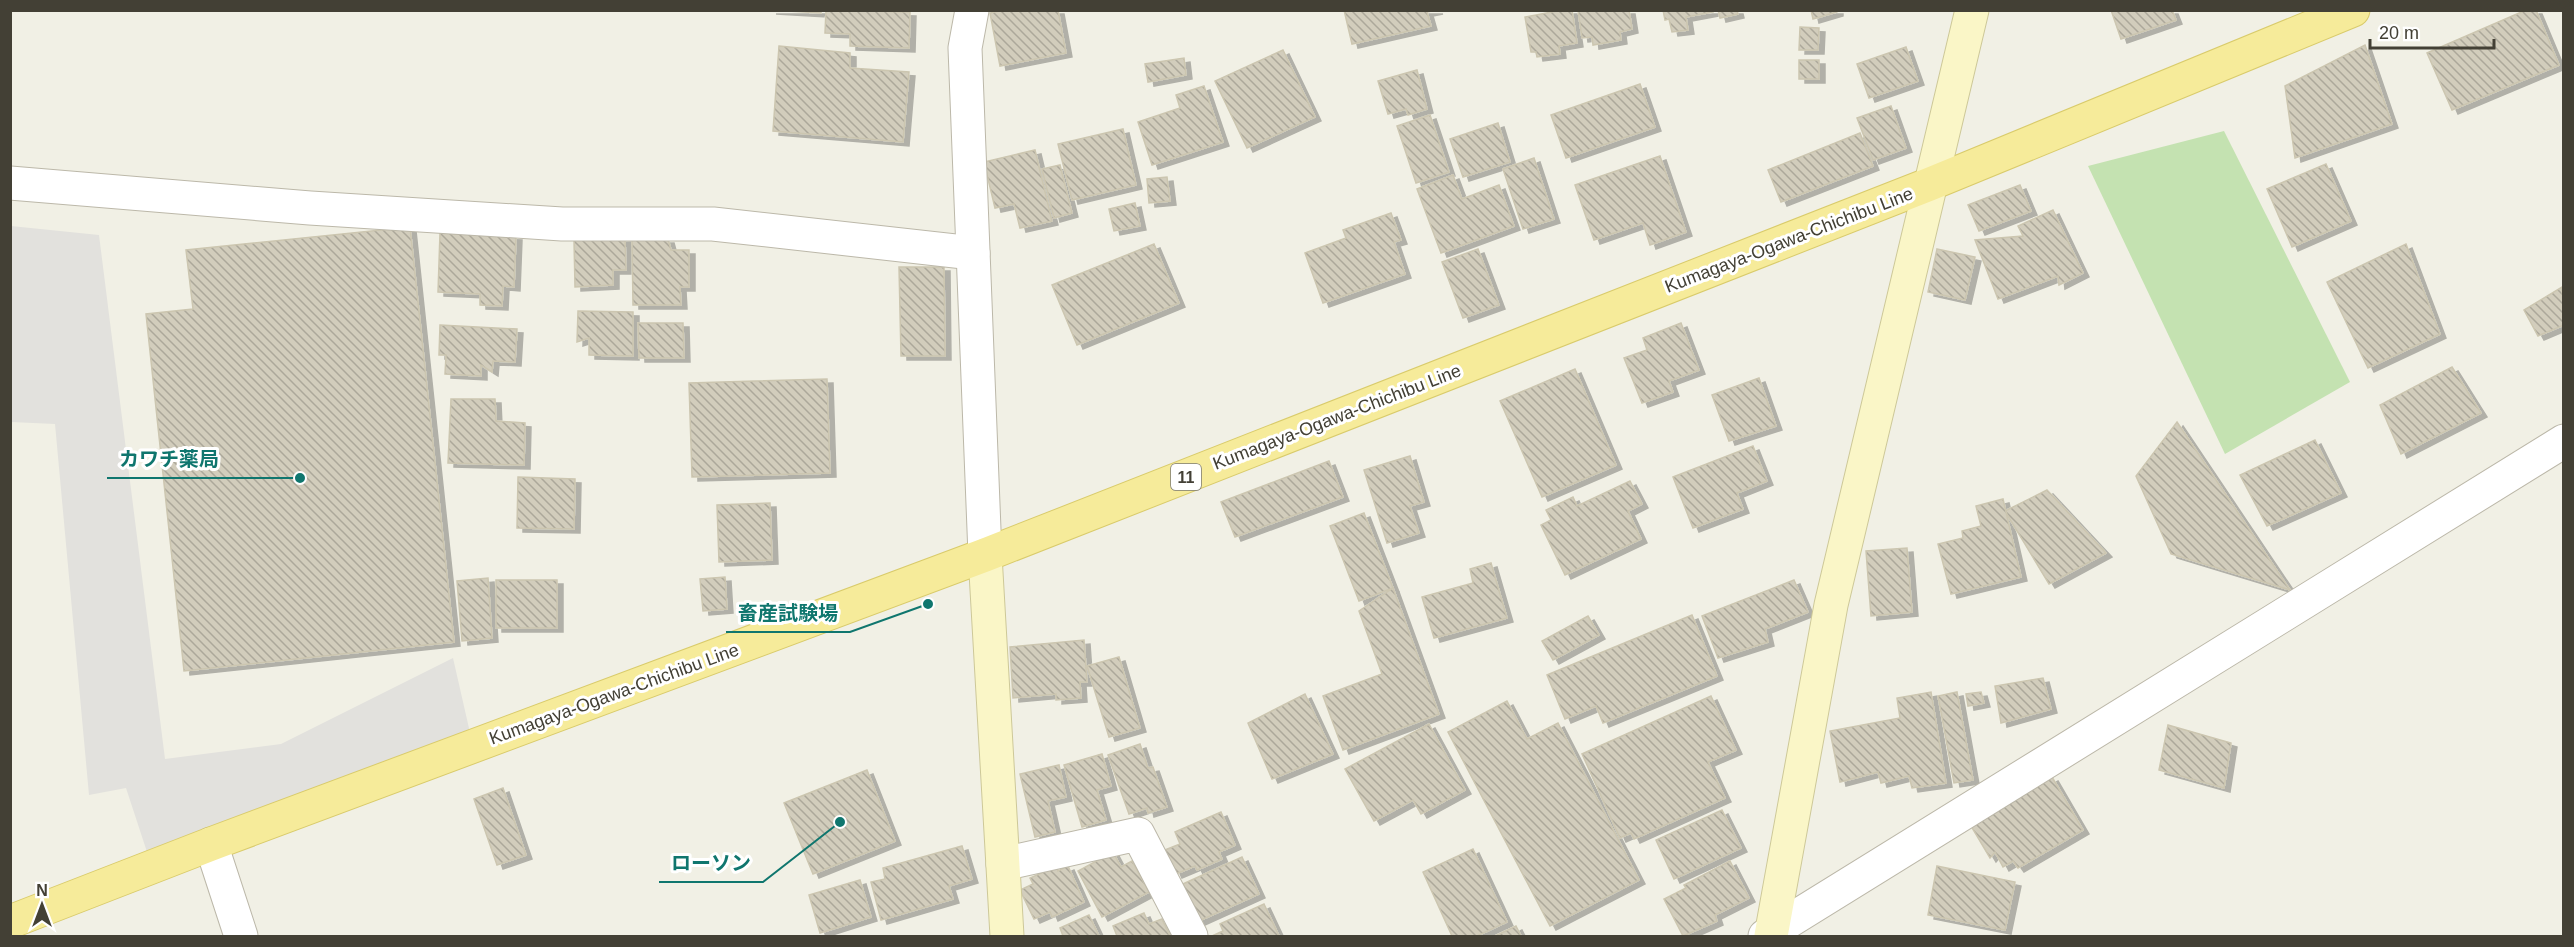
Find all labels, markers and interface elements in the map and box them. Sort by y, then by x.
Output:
scale bar [2370,12,2494,50]
text: 20 m [2379,23,2419,43]
street label: Kumagaya-Ogawa-Chichibu Line [1662,183,1916,297]
street label: Kumagaya-Ogawa-Chichibu Line [1210,360,1464,474]
callout: カワチ薬局 [107,440,231,478]
text: カワチ薬局 [119,448,219,470]
road number: 11 [1171,464,1201,490]
callout: 畜産試験場 [726,594,850,632]
text: 畜産試験場 [738,602,838,624]
street label: Kumagaya-Ogawa-Chichibu Line [486,639,742,749]
callout: ローソン [659,844,763,882]
text: ローソン [671,852,751,874]
north arrow [12,875,72,935]
text: N [36,882,48,899]

